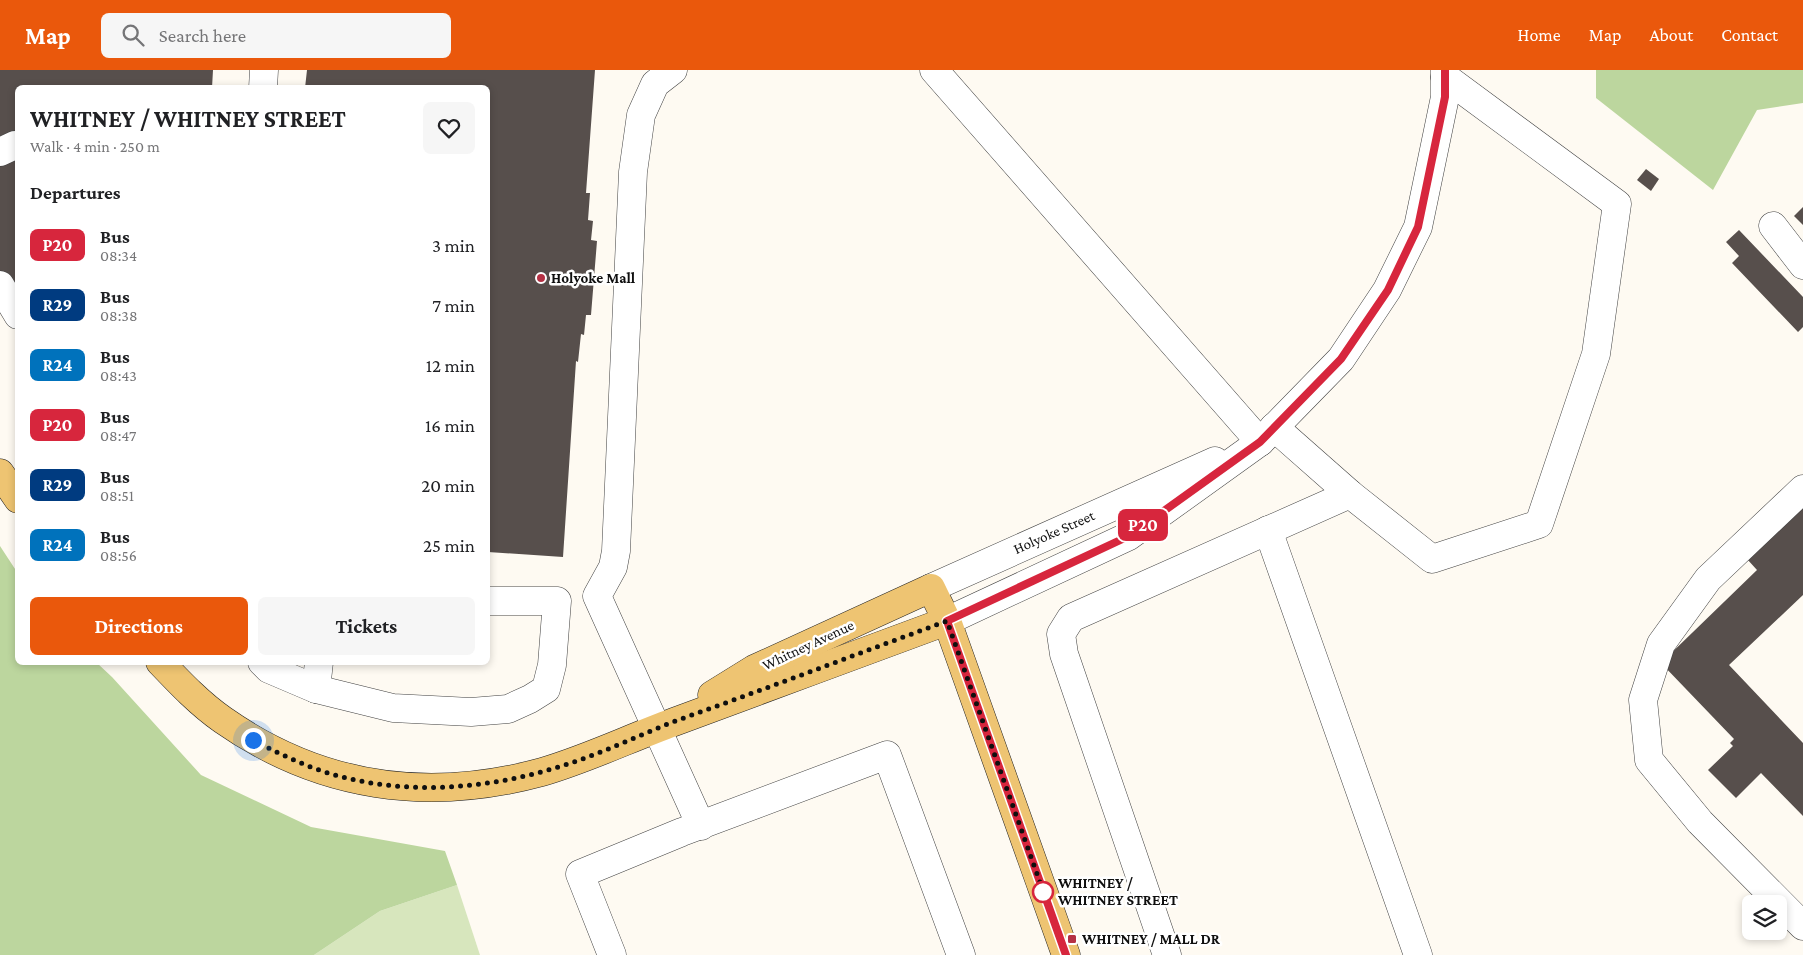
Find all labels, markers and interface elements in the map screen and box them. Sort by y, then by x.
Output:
search box [101,13,451,58]
icon: search [119,21,147,49]
text: Map [25,22,71,49]
text: Search here [159,25,246,46]
text: Home [1518,25,1561,45]
text: Map [1589,25,1621,45]
text: About [1649,25,1693,45]
text: Contact [1721,25,1778,45]
button: heart [423,102,475,154]
text: WHITNEY / WHITNEY STREET [30,105,346,132]
text: Walk · 4 min · 250 m [30,138,160,155]
text: Departures [30,182,121,203]
text: Bus [100,226,130,247]
text: P20 [42,235,73,255]
text: 3 min [432,235,475,256]
text: 08:34 [100,247,137,264]
place label: Holyoke Mall [551,270,636,286]
marker: Holyoke Mall [535,272,547,284]
text: Bus [100,286,130,307]
text: R29 [43,295,72,315]
text: 7 min [432,295,475,316]
text: 08:38 [100,307,138,324]
text: Bus [100,346,130,367]
text: R24 [43,355,72,375]
text: 12 min [426,355,475,376]
text: 08:43 [100,367,137,384]
text: Bus [100,406,130,427]
text: P20 [42,415,73,435]
text: 16 min [425,415,475,436]
text: 08:47 [100,427,136,444]
text: Bus [100,466,130,487]
text: R29 [43,475,72,495]
text: 20 min [421,475,475,496]
text: 08:51 [100,487,134,504]
street label: Holyoke Street [1011,507,1098,558]
line badge: P20 [1114,509,1172,541]
text: P20 [1128,515,1158,535]
text: Bus [100,526,130,547]
text: R24 [43,535,72,555]
text: 25 min [423,535,475,556]
text: 08:56 [100,547,137,564]
button: Directions [30,597,248,655]
button: Tickets [258,597,475,655]
street label: Whitney Avenue [760,617,857,674]
your location [241,728,266,753]
place label: WHITNEY / WHITNEY STREET [1057,875,1178,908]
marker: WHITNEY / WHITNEY STREET [1032,881,1054,903]
map controls [1742,895,1787,940]
button: layers [1742,895,1787,940]
place label: WHITNEY / MALL DR [1081,931,1221,947]
marker: WHITNEY / MALL DR [1066,933,1078,945]

